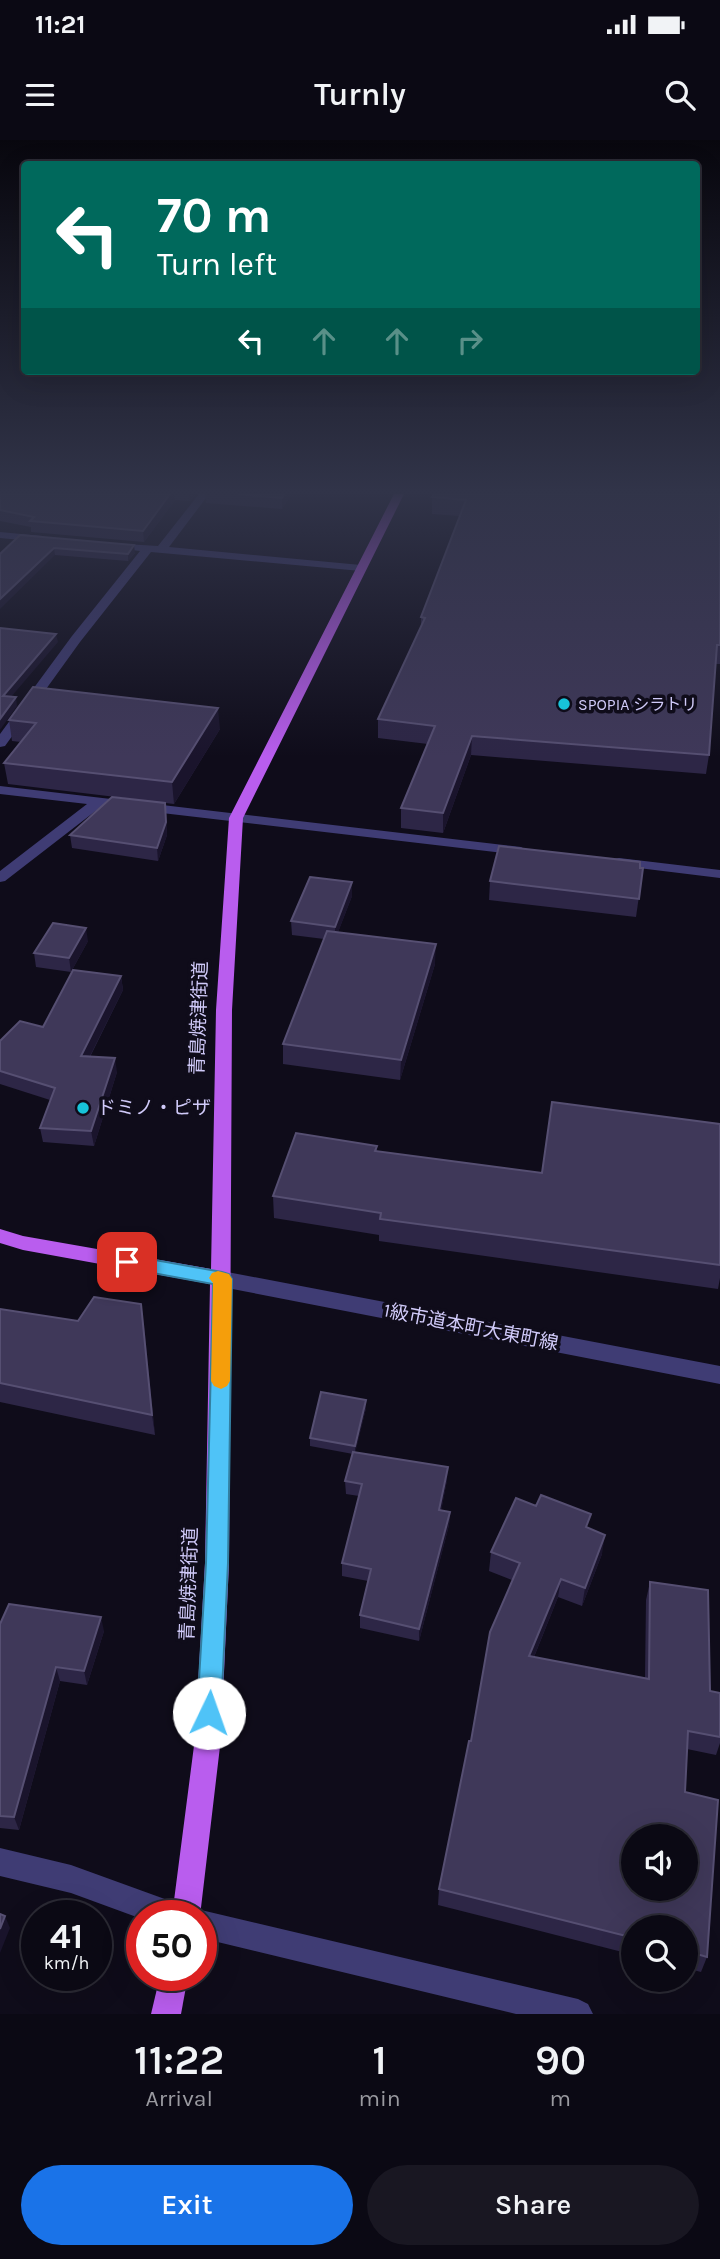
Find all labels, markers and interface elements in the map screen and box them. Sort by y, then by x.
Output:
text: 11:21 [35,9,86,40]
icon: menu [21,76,59,114]
text: Turnly [314,76,406,113]
icon: search [661,76,699,114]
text: 70 m [157,187,271,244]
icon: left [42,189,133,280]
text: Turn left [157,246,277,283]
icon: left [232,322,270,360]
icon: ahead [305,322,343,360]
icon: ahead [378,322,416,360]
icon: right [451,322,489,360]
place label: SPOPIA シラトリ [578,695,697,714]
marker: SPOPIA シラトリ [556,696,572,712]
street label: 青島焼津街道 [186,961,212,1075]
place label: ドミノ・ピザ [97,1097,211,1119]
marker: ドミノ・ピザ [75,1100,91,1116]
pin [97,1232,157,1292]
icon: arrive [108,1243,146,1281]
street label: 1級市道本町大東町線 [382,1299,560,1355]
street label: 青島焼津街道 [176,1527,202,1641]
position arrow [172,1676,246,1750]
map controls [621,1824,698,1992]
button: sound [621,1824,698,1901]
speed limit sign: 50 [126,1900,217,1991]
button: search [621,1915,698,1992]
text: 41 [50,1916,83,1957]
text: km/h [44,1952,89,1974]
text: 11:22 [134,2035,224,2085]
text: 1 [372,2035,387,2085]
text: 90 [535,2035,586,2085]
text: Arrival [146,2085,213,2112]
text: min [358,2085,401,2112]
text: m [550,2085,571,2112]
button: Exit [21,2165,353,2245]
button: Share [367,2165,699,2245]

